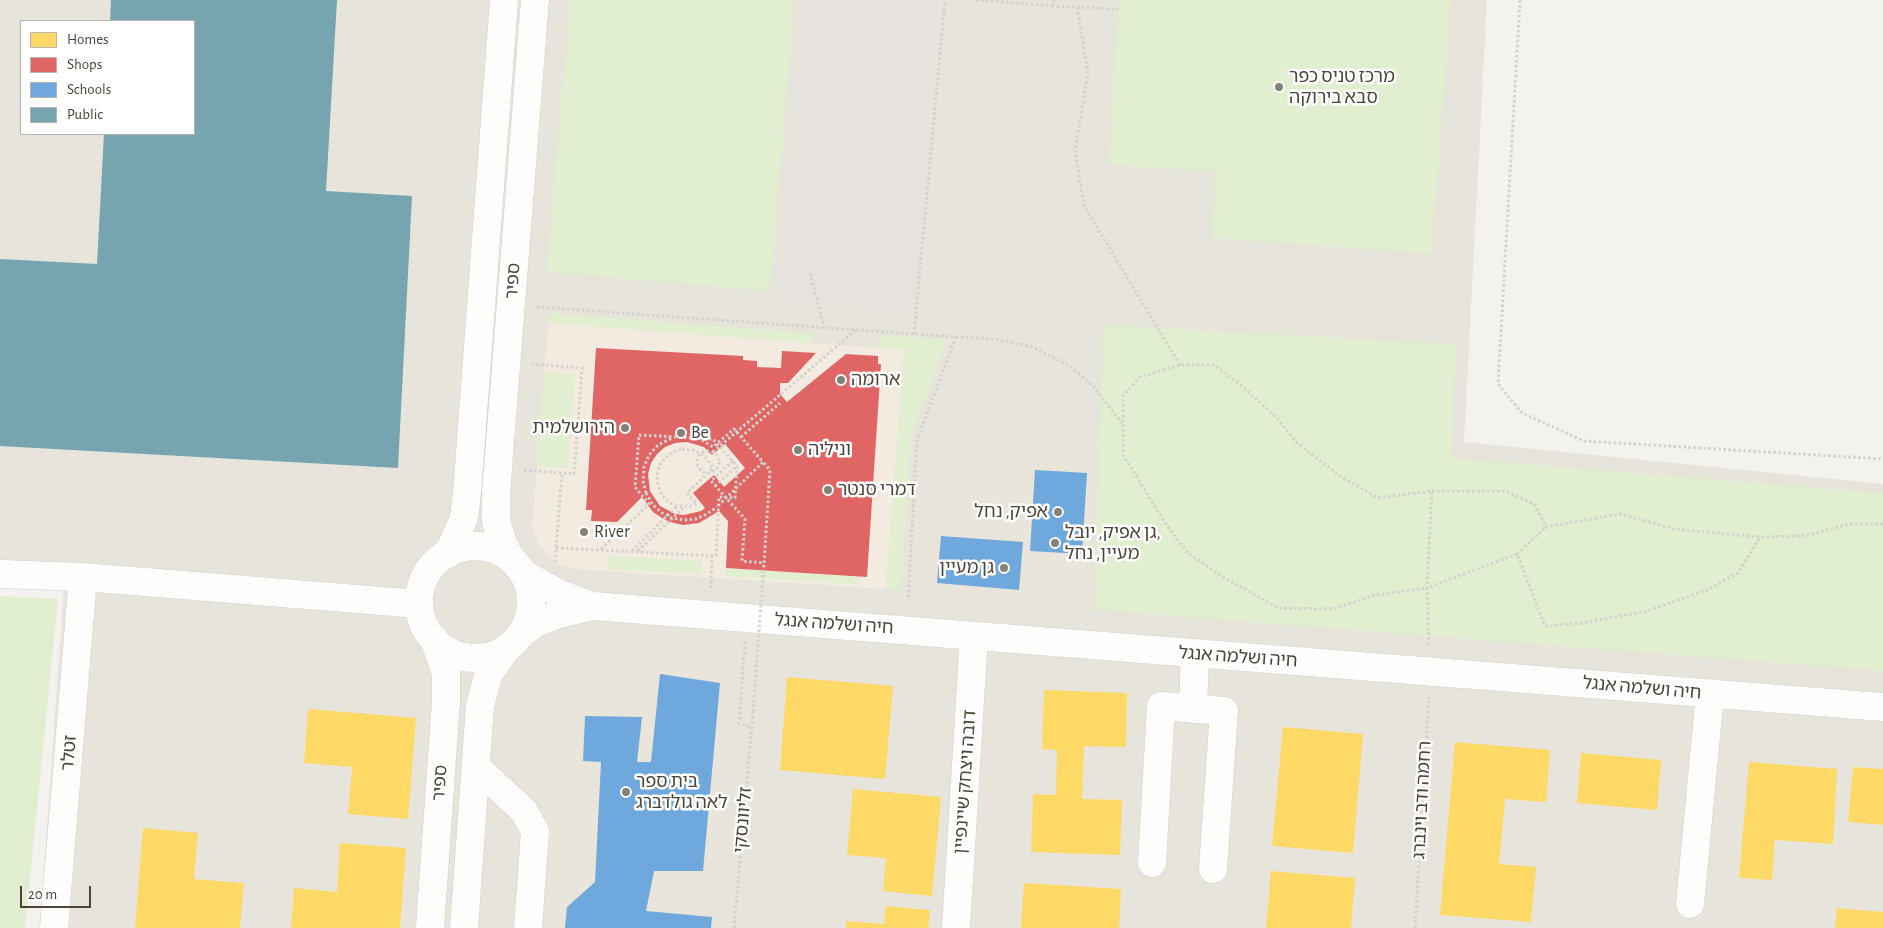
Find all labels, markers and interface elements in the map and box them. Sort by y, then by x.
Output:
legend [20,20,195,135]
text: Homes [67,32,109,47]
text: Shops [67,57,102,72]
place label: מרכז טניס כפר סבא בירוקה [1289,66,1395,108]
marker: מרכז טניס כפר סבא בירוקה [1273,81,1285,93]
text: Schools [67,82,111,97]
text: Public [67,107,103,122]
street label: ספיר [501,262,525,300]
place label: ארומה [851,369,900,391]
marker: ארומה [835,374,847,386]
place label: הירושלמית [532,417,615,439]
marker: הירושלמית [619,422,631,434]
place label: Be [691,422,709,444]
marker: Be [675,427,687,439]
place label: וניליה [808,439,851,461]
marker: וניליה [792,444,804,456]
place label: דמרי סנטר [838,479,916,501]
marker: דמרי סנטר [822,484,834,496]
place label: אפיק, נחל [974,501,1048,523]
marker: אפיק, נחל [1052,506,1064,518]
place label: River [594,521,630,543]
place label: גן אפיק, יובל, מעיין, נחל [1065,522,1161,564]
marker: River [578,526,590,538]
marker: גן אפיק, יובל, מעיין, נחל [1049,537,1061,549]
place label: גן מעיין [939,557,994,579]
marker: גן מעיין [998,562,1010,574]
street label: חיה ושלמה אנגל [774,609,894,639]
street label: חיה ושלמה אנגל [1178,642,1298,672]
street label: חיה ושלמה אנגל [1582,672,1702,704]
street label: דובה ויצחק שיינפיין [949,709,981,855]
street label: זטלר [57,734,81,772]
street label: רחמה ודב וינברג [1408,740,1436,860]
street label: ספיר [428,764,452,802]
place label: בית ספר לאה גולדברג [636,771,728,814]
marker: בית ספר לאה גולדברג [620,786,632,798]
street label: זליוונסקי [729,786,757,854]
scale bar [22,876,94,908]
text: 20 m [28,887,57,902]

